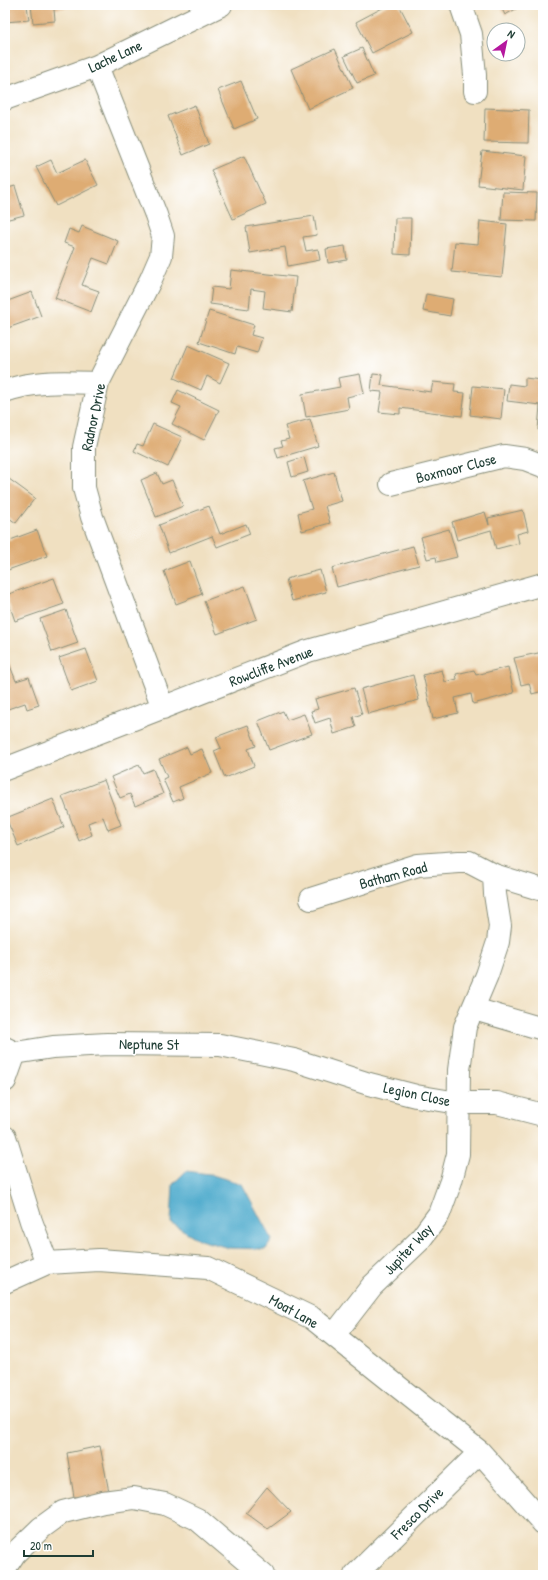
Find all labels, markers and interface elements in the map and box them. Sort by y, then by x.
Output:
north arrow [486,22,526,62]
text: N [505,26,518,41]
street label: Lache Lane [85,34,145,78]
street label: Radnor Drive [76,381,110,453]
street label: Boxmoor Close [414,448,498,488]
street label: Rowcliffe Avenue [226,640,316,692]
street label: Batham Road [357,856,429,894]
street label: Neptune St [119,1033,180,1055]
street label: Legion Close [382,1077,452,1111]
street label: Jupiter Way [379,1219,437,1279]
street label: Moat Lane [265,1289,323,1333]
street label: Fresco Drive [385,1482,448,1545]
scale bar [24,1532,93,1558]
text: 20 m [30,1537,52,1554]

